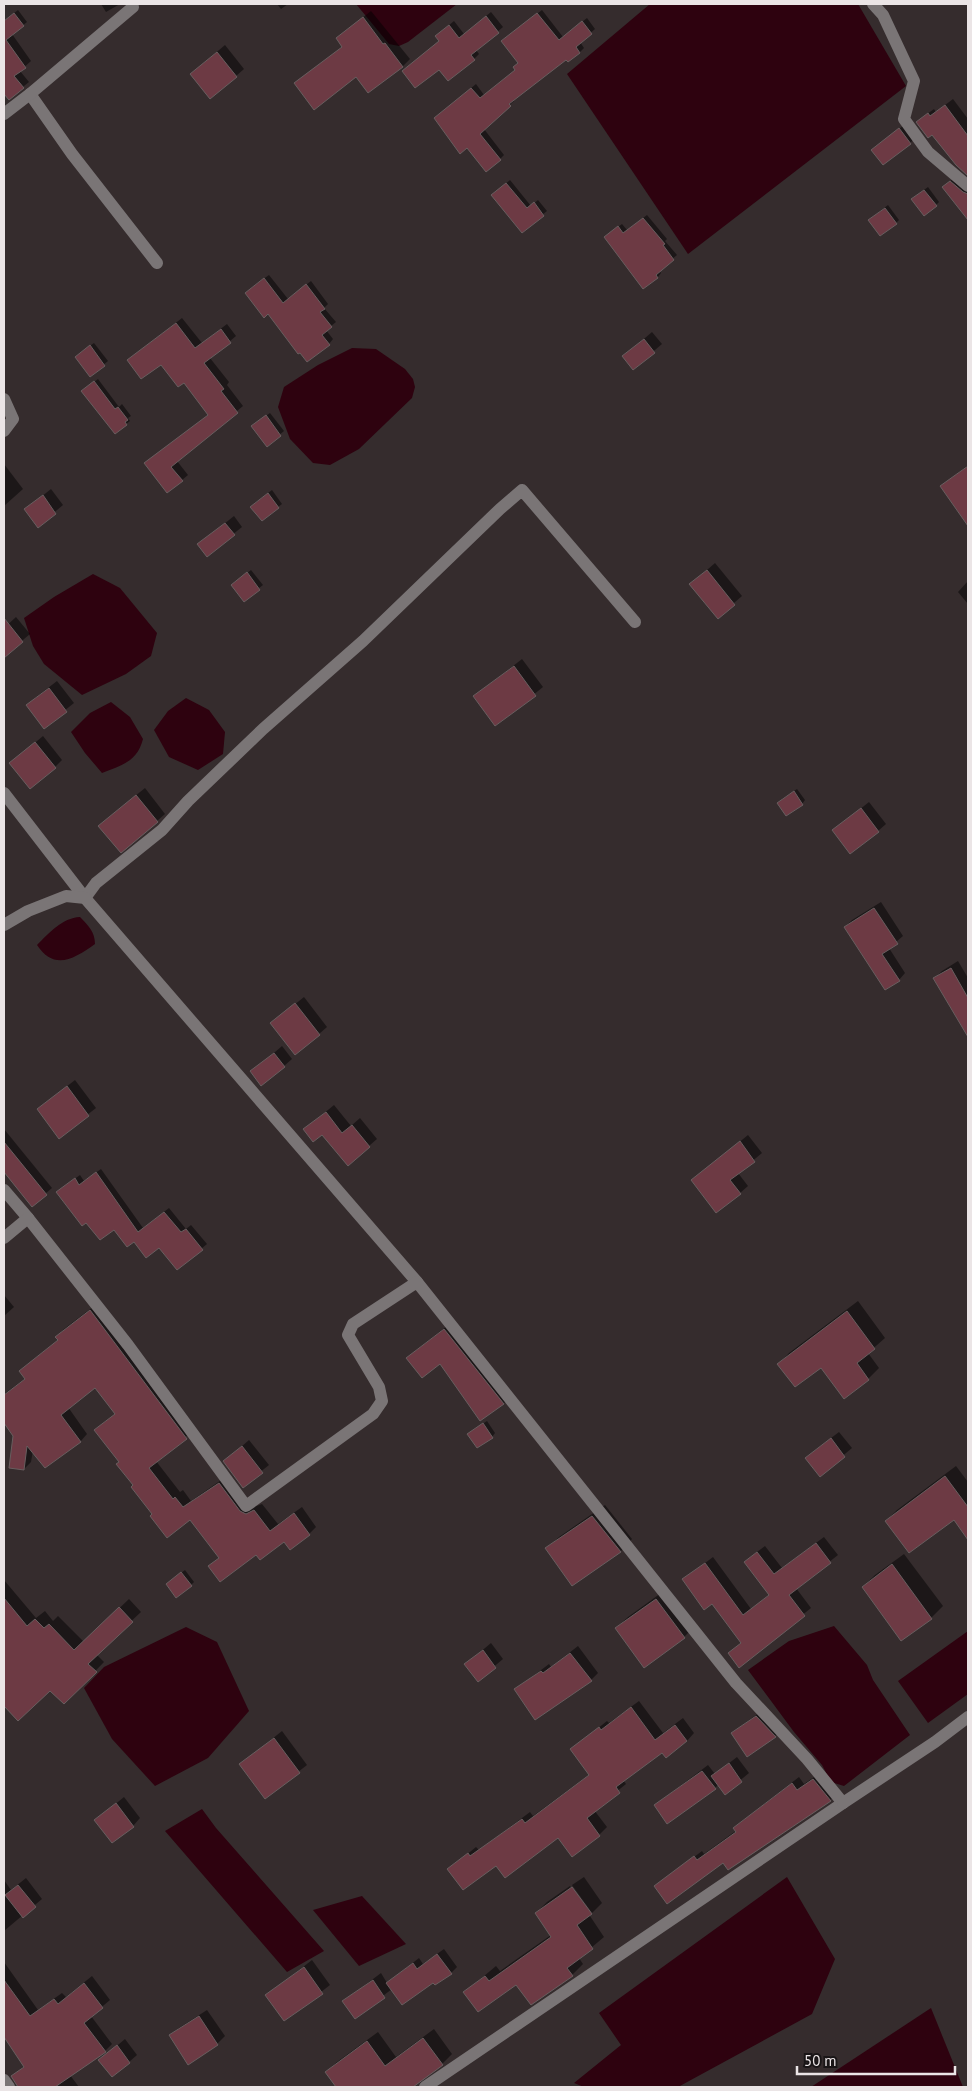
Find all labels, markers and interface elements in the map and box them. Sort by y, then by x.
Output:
scale bar [797,2044,954,2076]
text: 50 m [804,2051,837,2070]

